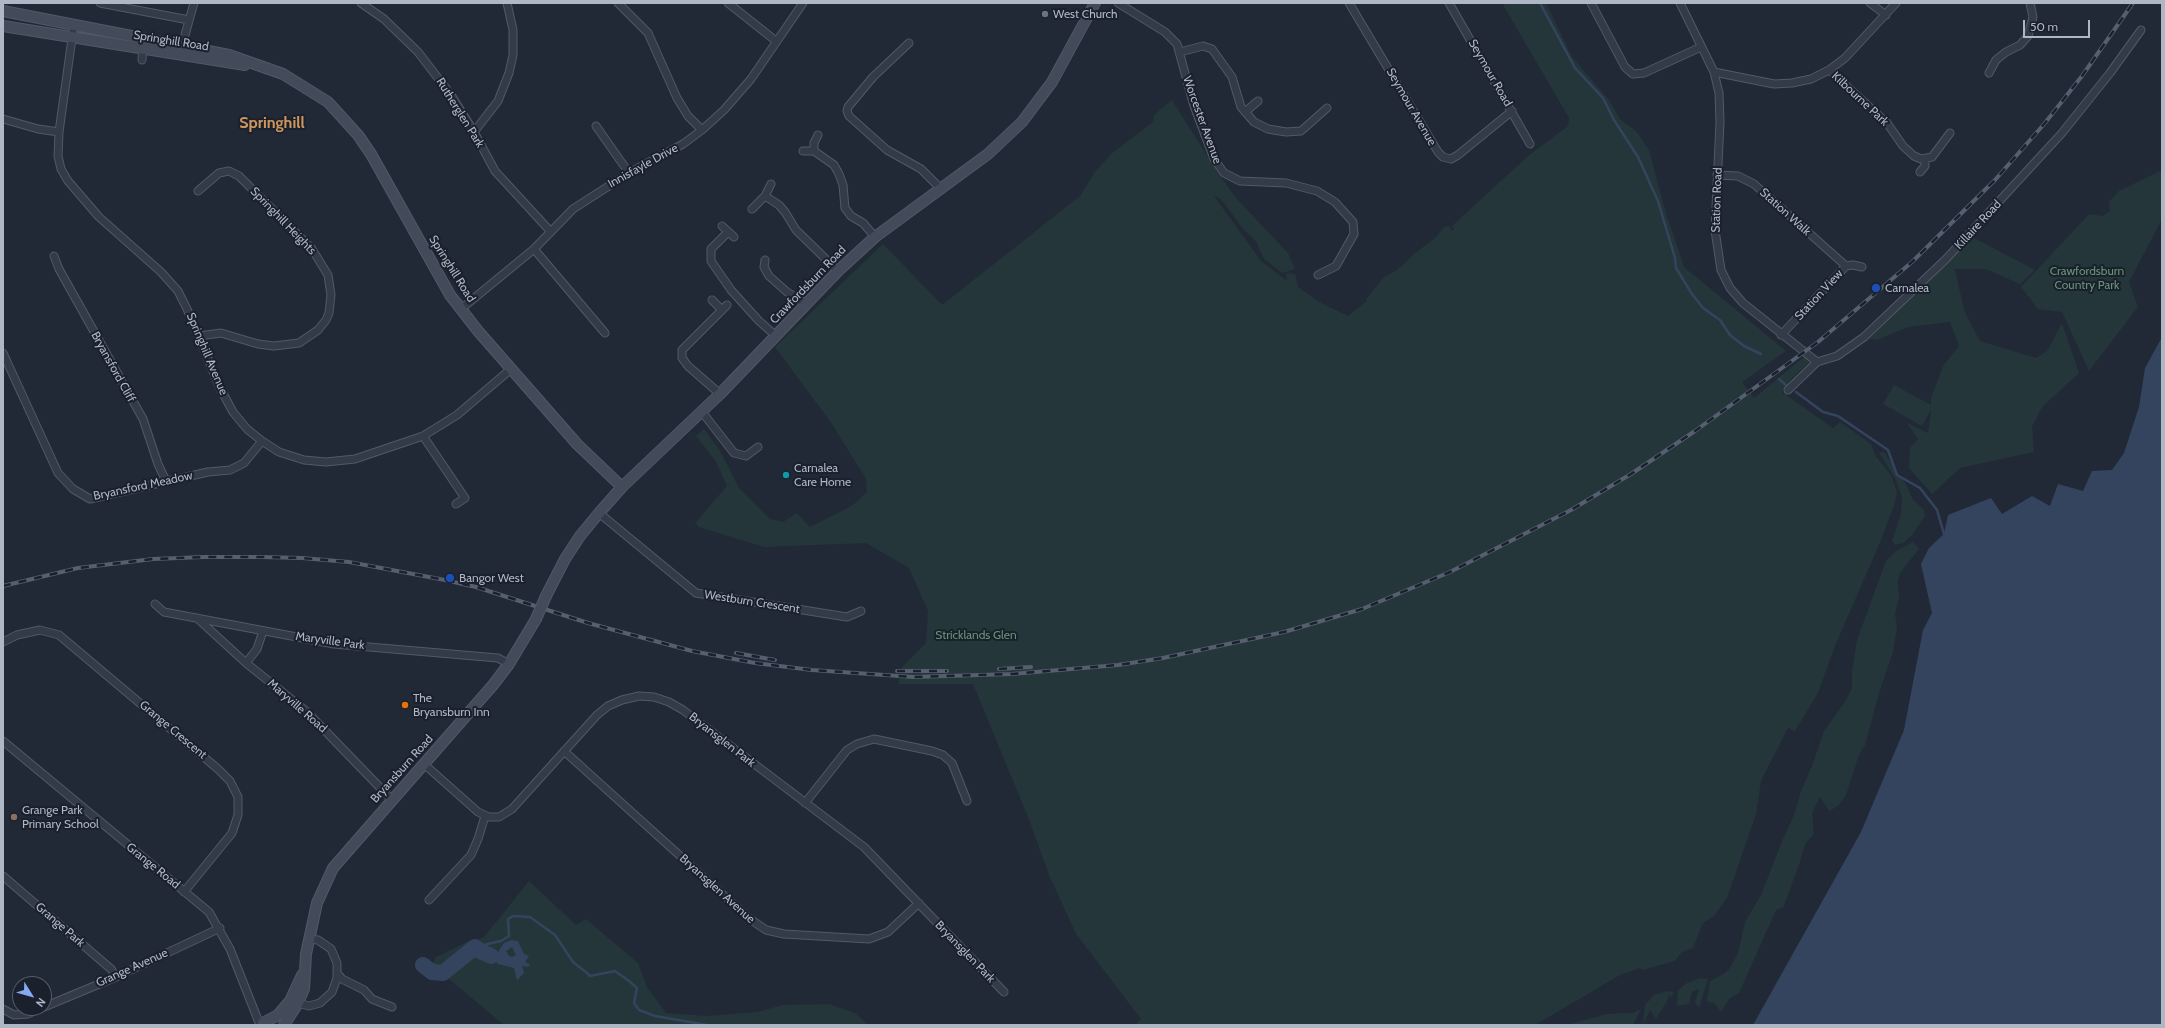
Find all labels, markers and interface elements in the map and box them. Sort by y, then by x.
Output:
place label: West Church [1053,7,1118,21]
marker: West Church [1040,9,1050,19]
scale bar [2025,12,2092,38]
text: 50 m [2030,19,2058,34]
street label: Springhill Road [132,28,210,54]
street label: Seymour Road [1465,37,1515,109]
street label: Seymour Avenue [1383,66,1439,148]
street label: Kilbourne Park [1828,69,1892,129]
street label: Worcester Avenue [1179,74,1225,166]
street label: Rutherglen Park [433,75,487,151]
district label: Springhill [239,113,305,133]
street label: Innisfayle Drive [605,141,681,191]
street label: Station Road [1709,167,1725,233]
street label: Springhill Heights [247,184,319,258]
street label: Station Walk [1756,185,1814,239]
street label: Killaire Road [1952,197,2004,253]
street label: Springhill Road [426,233,478,305]
street label: Crawfordsburn Road [767,243,849,327]
park label: Crawfordsburn Country Park [2050,264,2124,292]
street label: Station View [1792,267,1846,323]
place label: Carnalea [1885,281,1929,295]
marker: Carnalea [1870,282,1882,294]
street label: Springhill Avenue [183,311,231,397]
street label: Bryansford Cliff [88,329,138,405]
place label: Carnalea Care Home [794,461,851,489]
street label: Bryansford Meadow [92,468,194,504]
marker: Carnalea Care Home [781,470,791,480]
place label: Bangor West [459,571,524,585]
marker: Bangor West [444,572,456,584]
street label: Westburn Crescent [703,587,801,617]
park label: Stricklands Glen [935,628,1017,642]
street label: Maryville Park [294,629,366,653]
street label: Maryville Road [264,676,330,736]
place label: The Bryansburn Inn [413,691,490,719]
street label: Grange Crescent [137,698,209,762]
marker: The Bryansburn Inn [400,700,410,710]
street label: Bryansglen Park [686,710,758,770]
street label: Bryansburn Road [368,732,436,806]
place label: Grange Park Primary School [22,803,99,831]
marker: Grange Park Primary School [9,812,19,822]
street label: Grange Road [123,840,183,892]
street label: Bryansglen Avenue [676,851,758,927]
street label: Grange Park [32,900,88,950]
street label: Bryansglen Park [932,918,998,986]
street label: Grange Avenue [94,946,170,990]
north arrow [12,976,52,1016]
text: N [33,995,49,1010]

